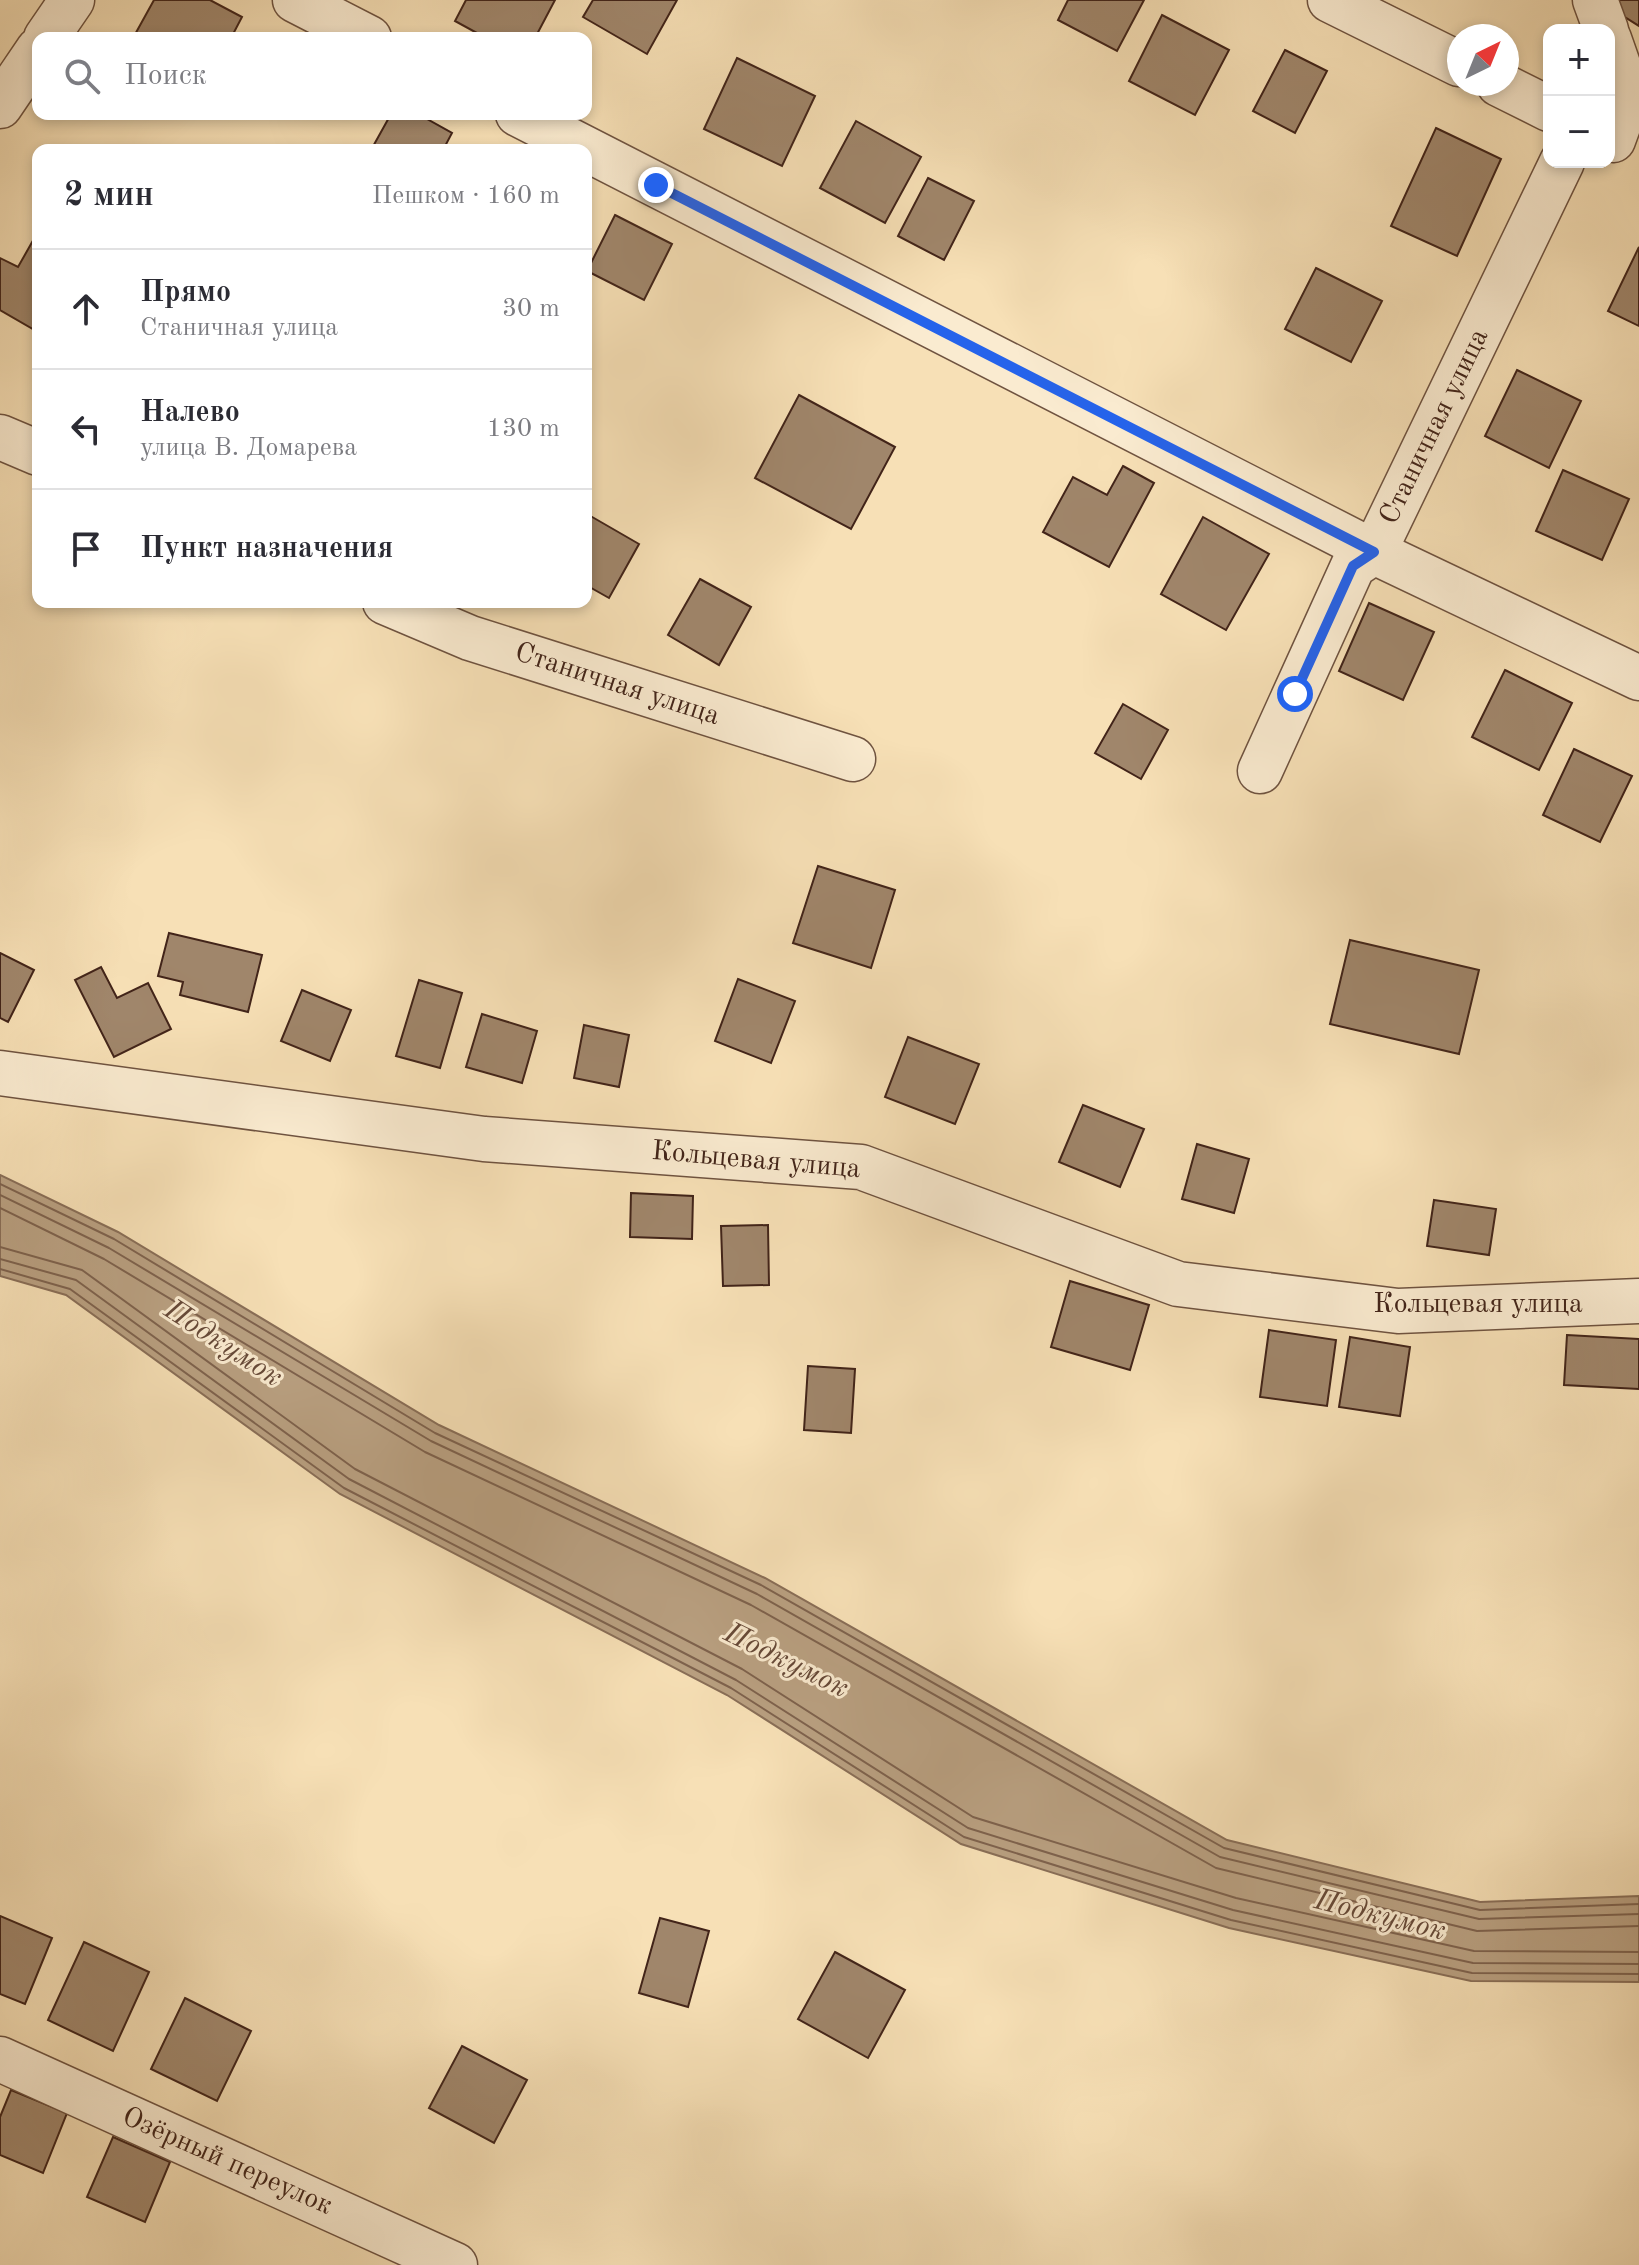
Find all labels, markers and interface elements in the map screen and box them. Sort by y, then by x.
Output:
north arrow [1447,24,1519,96]
map controls [1543,24,1615,168]
button: + [1543,24,1615,96]
search box [32,32,592,120]
icon: search [60,54,104,98]
text: Поиск [124,61,207,91]
button: − [1543,96,1615,168]
route end [638,167,674,203]
text: 2 мин [64,179,154,213]
text: Пешком · 160 m [372,183,560,209]
text: Прямо [140,278,231,308]
icon: ahead [64,287,108,331]
text: 30 m [502,296,560,322]
text: Станичная улица [140,315,338,341]
street label: Станичная улица [1376,325,1494,529]
text: Налево [140,398,240,428]
icon: left [64,407,108,451]
text: 130 m [487,416,560,442]
text: улица В. Домарева [140,435,357,461]
icon: arrive [64,527,108,571]
text: Пункт назначения [140,534,393,564]
street label: Станичная улица [511,639,723,731]
route start [1277,676,1313,712]
street label: Кольцевая улица [650,1138,862,1184]
street label: Кольцевая улица [1373,1291,1583,1319]
water label: Подкумок [158,1294,288,1393]
water label: Подкумок [718,1618,853,1704]
water label: Подкумок [1310,1885,1449,1947]
street label: Озёрный переулок [118,2103,336,2221]

